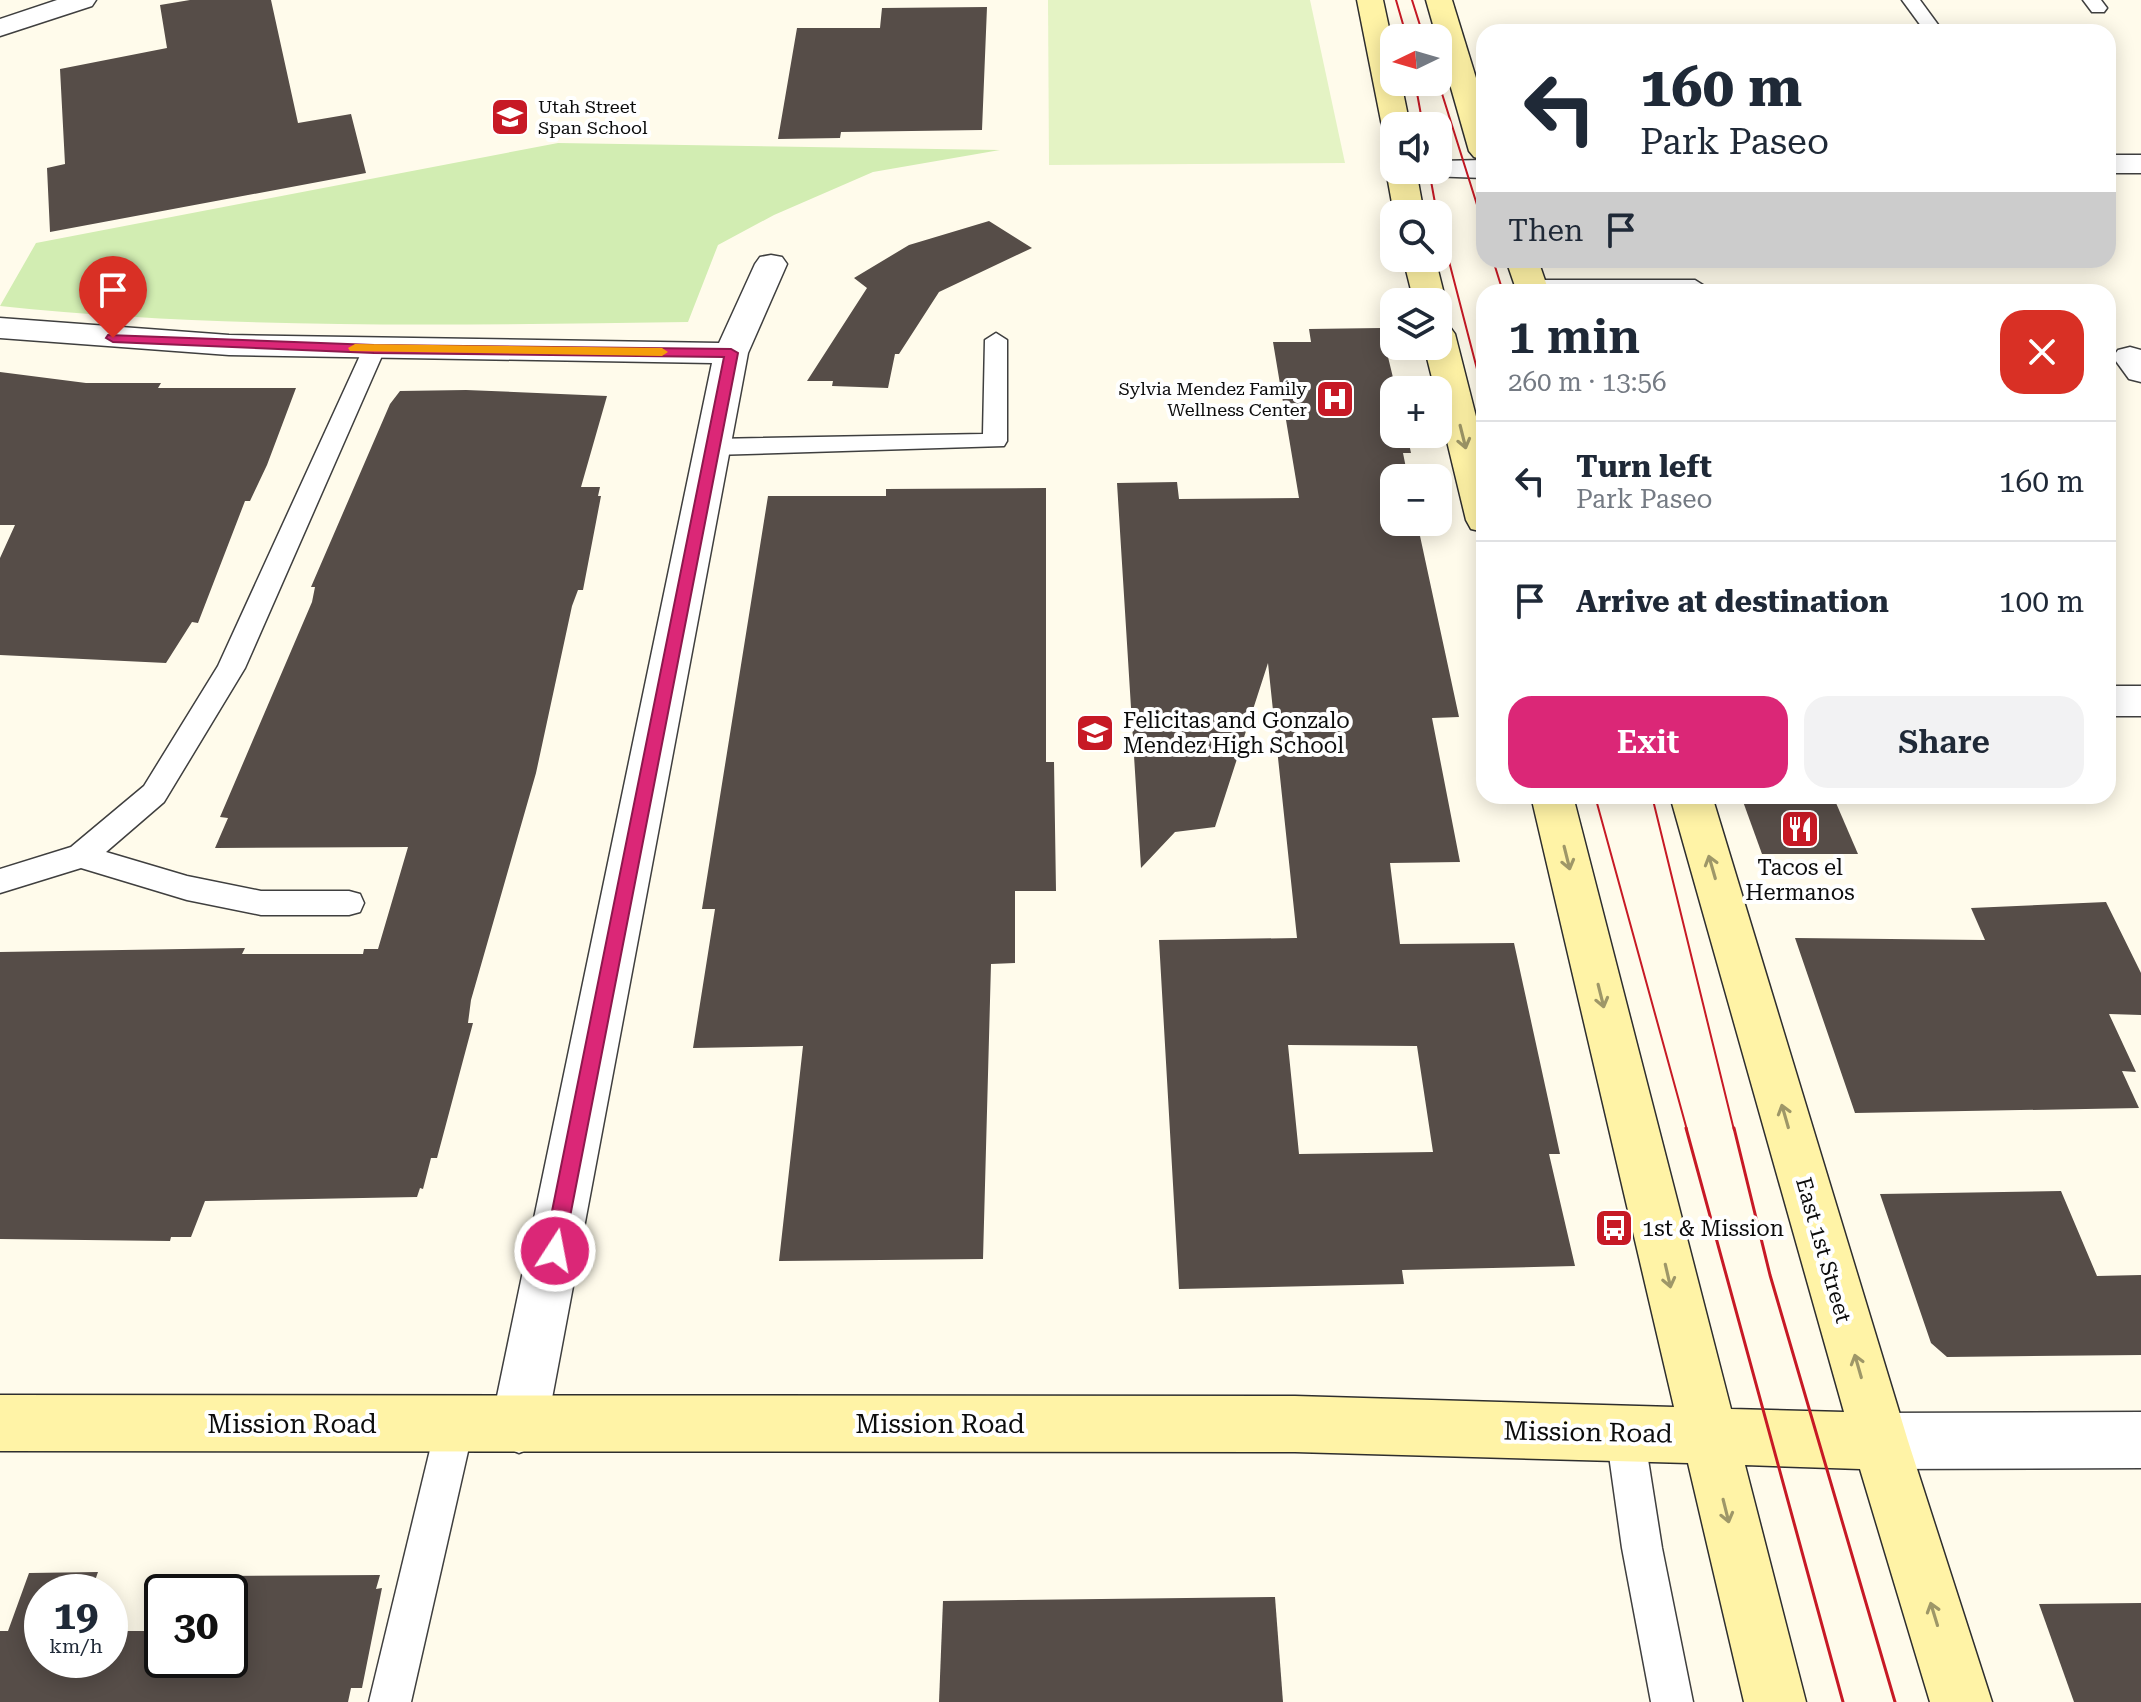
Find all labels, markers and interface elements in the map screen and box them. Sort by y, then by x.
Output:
north arrow [1380,24,1452,96]
map controls [1380,24,1452,536]
text: 160 m [1640,54,1802,120]
icon: left [1508,56,1612,160]
school or university icon: Utah Street Span School [489,96,531,138]
place label: Utah Street Span School [538,96,648,138]
button: sound [1380,112,1452,184]
text: Park Paseo [1640,121,1829,163]
button: search [1380,200,1452,272]
icon: arrive [1599,208,1643,252]
text: Then [1508,213,1583,248]
pin [79,256,147,338]
icon: arrive [91,268,135,312]
button: layers [1380,288,1452,360]
text: 1 min [1508,309,1640,365]
button: close [2000,310,2084,394]
text: 260 m · 13:56 [1508,367,1667,397]
button: + [1380,376,1452,448]
place label: Sylvia Mendez Family Wellness Center [1118,378,1307,420]
hospital icon: Sylvia Mendez Family Wellness Center [1314,378,1356,420]
one-way arrow [1457,423,1472,449]
text: Turn left [1576,449,1712,484]
icon: left [1508,459,1552,503]
button: − [1380,464,1452,536]
text: 160 m [1999,464,2084,499]
text: Park Paseo [1576,484,1713,514]
icon: arrive [1508,579,1552,623]
text: Arrive at destination [1576,584,1889,619]
text: 100 m [1999,584,2084,619]
button: Exit [1508,696,1788,788]
button: Share [1804,696,2084,788]
place label: Felicitas and Gonzalo Mendez High School [1123,708,1350,758]
school or university icon: Felicitas and Gonzalo Mendez High School [1074,712,1116,754]
restaurant icon: Tacos el Hermanos [1779,808,1821,850]
one-way arrow [1561,845,1576,870]
one-way arrow [1704,854,1719,880]
place label: Tacos el Hermanos [1745,855,1855,905]
one-way arrow [1594,983,1609,1008]
one-way arrow [1777,1104,1792,1130]
street label: East 1st Street [1791,1175,1856,1326]
bus stop icon: 1st & Mission [1593,1207,1635,1249]
position arrow [513,1209,597,1293]
place label: 1st & Mission [1642,1216,1784,1241]
one-way arrow [1661,1263,1676,1288]
one-way arrow [1850,1353,1865,1379]
street label: Mission Road [207,1409,377,1439]
street label: Mission Road [855,1409,1025,1439]
street label: Mission Road [1503,1416,1673,1448]
one-way arrow [1719,1498,1734,1523]
speed limit sign: 30 [144,1574,248,1678]
text: 19 [54,1592,98,1639]
one-way arrow [1926,1602,1941,1628]
text: km/h [49,1634,103,1658]

